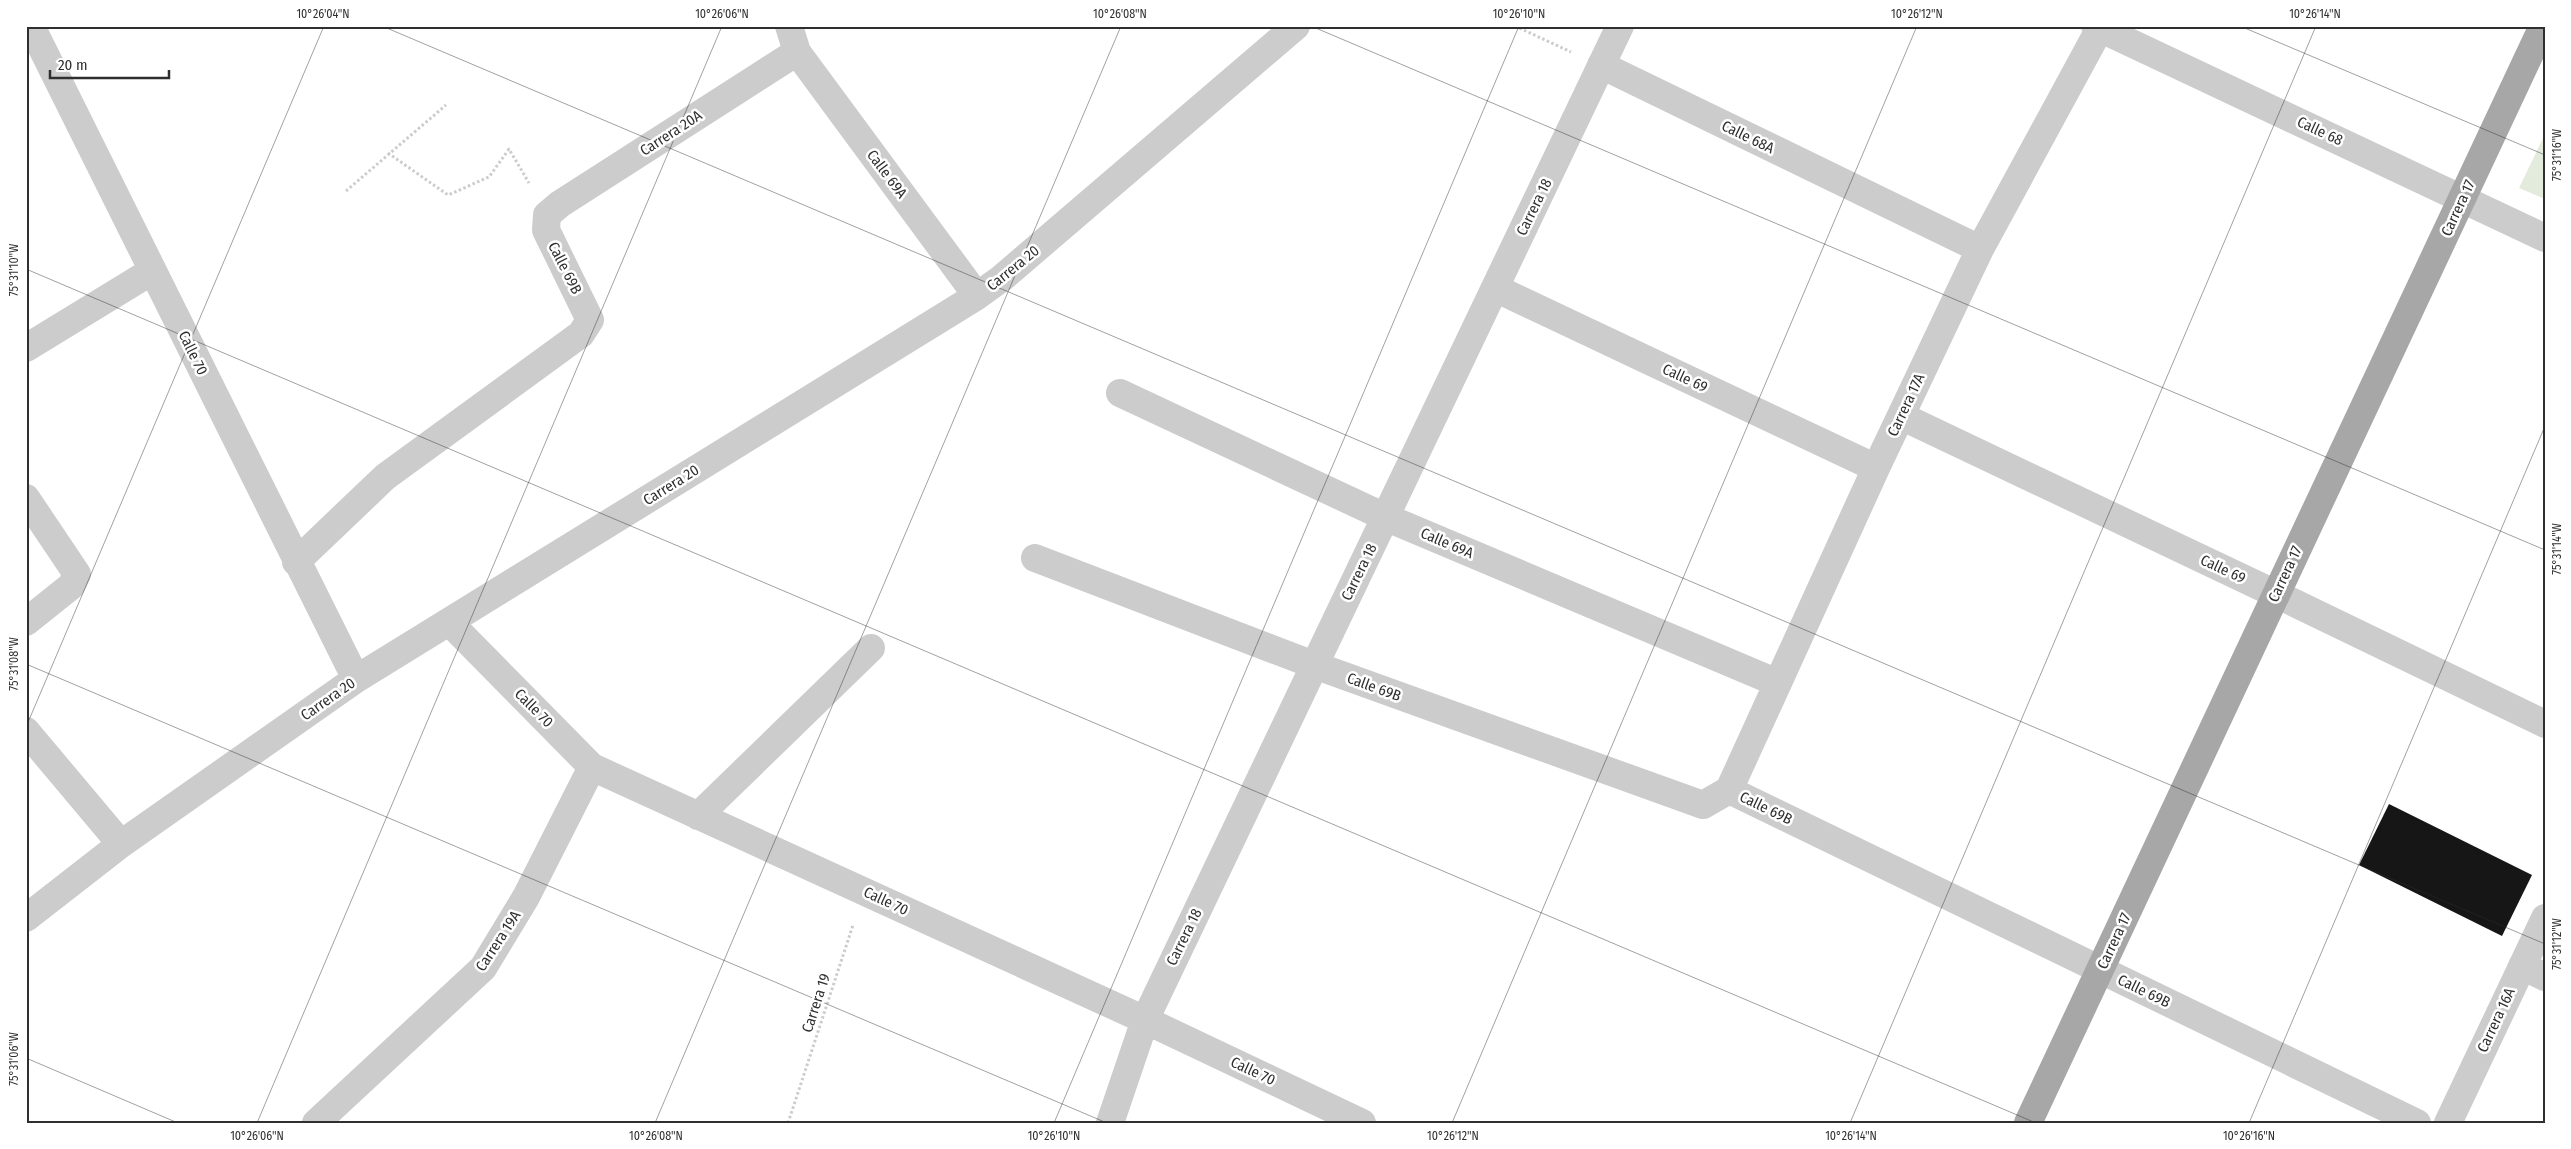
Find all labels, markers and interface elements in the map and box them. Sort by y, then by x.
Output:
text: 10°26'04"N [296,7,350,21]
text: 10°26'06"N [695,7,749,21]
text: 10°26'08"N [1093,7,1147,21]
text: 10°26'10"N [1493,7,1545,21]
text: 10°26'12"N [1891,7,1943,21]
text: 10°26'14"N [2289,7,2341,21]
scale bar [50,48,169,80]
text: 20 m [58,56,88,74]
street label: Carrera 20A [637,106,705,160]
street label: Calle 68 [2294,113,2346,149]
street label: Calle 68A [1719,117,1777,157]
text: 75°31'16"W [2550,129,2564,181]
street label: Calle 69A [863,146,911,202]
street label: Carrera 18 [1512,176,1556,238]
street label: Carrera 17 [2437,177,2479,239]
street label: Calle 69B [544,239,586,297]
street label: Carrera 20 [983,241,1043,295]
text: 75°31'10"W [7,244,21,296]
street label: Calle 70 [175,328,211,378]
street label: Calle 69 [1659,360,1711,396]
street label: Carrera 17A [1884,371,1928,439]
street label: Carrera 20 [640,461,702,509]
text: 75°31'14"W [2550,523,2564,575]
street label: Calle 69A [1418,524,1476,562]
street label: Carrera 18 [1337,541,1381,603]
street label: Carrera 17 [2264,543,2306,605]
street label: Calle 69 [2197,551,2249,587]
text: 75°31'08"W [7,637,21,691]
street label: Calle 69B [1345,669,1403,705]
street label: Carrera 20 [297,674,359,724]
street label: Calle 70 [511,685,557,731]
street label: Calle 69B [1737,788,1795,828]
street label: Calle 70 [861,883,911,919]
street label: Carrera 18 [1162,906,1206,968]
street label: Carrera 19A [472,907,524,975]
street label: Carrera 17 [2093,910,2135,972]
text: 75°31'12"W [2550,918,2564,970]
street label: Carrera 19 [798,971,834,1035]
street label: Calle 69B [2115,971,2173,1011]
street label: Carrera 16A [2473,985,2519,1055]
text: 75°31'06"W [7,1032,21,1086]
street label: Calle 70 [1228,1053,1278,1089]
text: 10°26'06"N [230,1129,284,1143]
text: 10°26'08"N [629,1129,683,1143]
text: 10°26'10"N [1028,1129,1080,1143]
text: 10°26'12"N [1427,1129,1479,1143]
text: 10°26'14"N [1825,1129,1877,1143]
text: 10°26'16"N [2223,1129,2275,1143]

